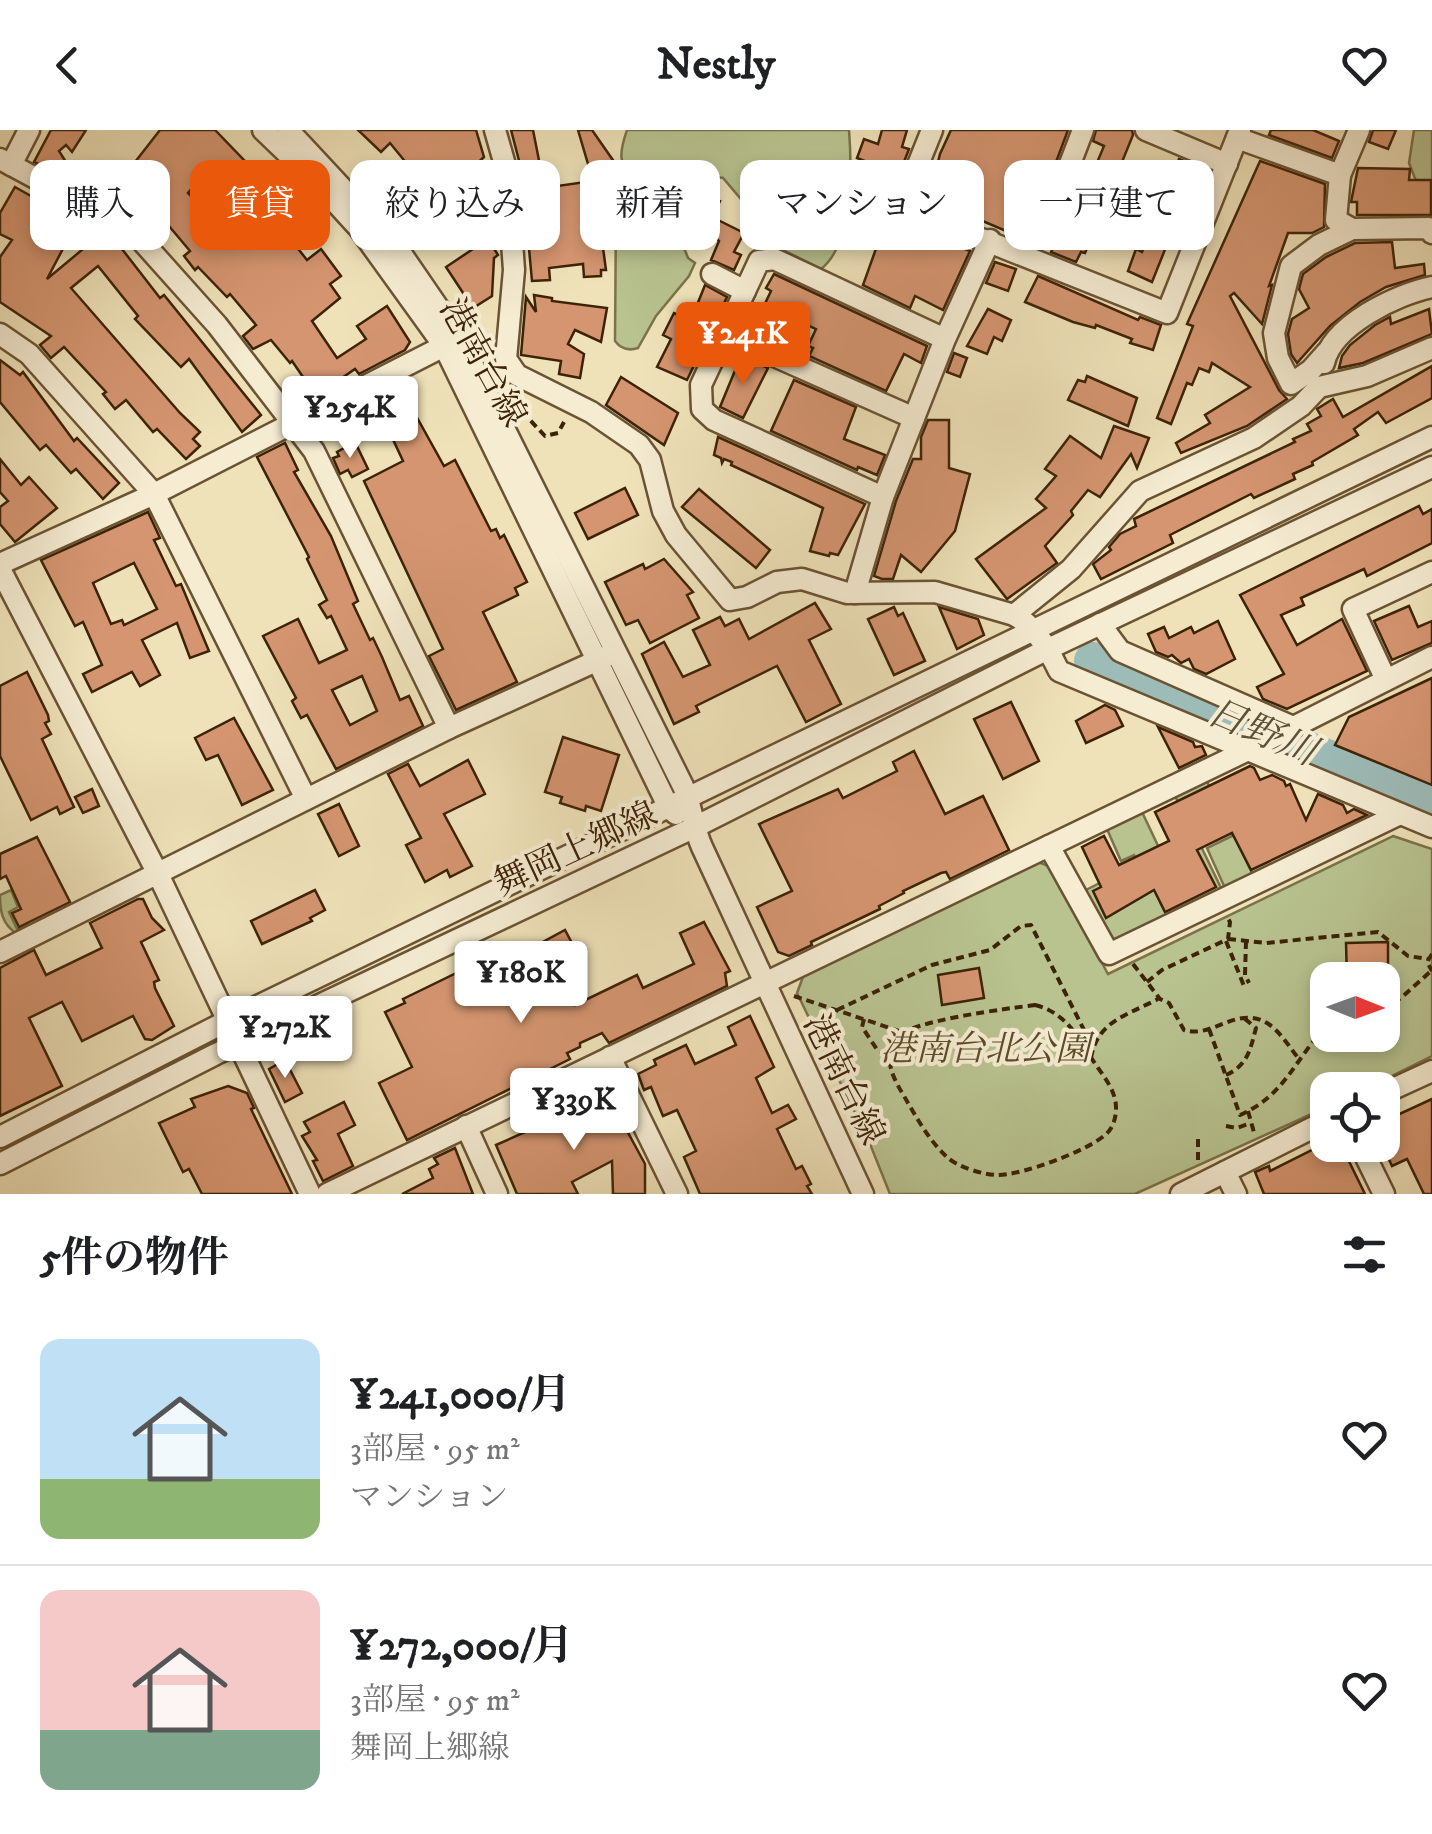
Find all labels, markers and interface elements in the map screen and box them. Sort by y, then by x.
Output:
text: Nestly [657,37,775,93]
icon: back [40,38,95,93]
icon: heart [1337,38,1392,93]
chip: 購入 [30,160,170,250]
chip: 賃貸 [190,160,330,250]
chip: 絞り込み [350,160,560,250]
chip: 新着 [580,160,720,250]
chip: マンション [740,160,984,250]
chip: 一戸建て [1004,160,1214,250]
street label: 港南台線 [429,291,535,435]
pin: ¥241K [673,302,813,387]
text: ¥241K [698,314,788,354]
pin: ¥254K [280,376,420,461]
text: ¥254K [304,388,396,428]
water label: 日野川 [1199,688,1327,779]
street label: 舞岡上郷線 [487,793,664,907]
pin: ¥180K [451,941,591,1026]
text: ¥180K [477,953,565,993]
north arrow [1310,962,1400,1052]
map controls [1310,962,1400,1162]
pin: ¥272K [215,996,355,1081]
street label: 港南台線 [793,1007,894,1152]
text: ¥272K [239,1008,331,1048]
park label: 港南台北公園 [880,1028,1095,1072]
pin: ¥339K [504,1068,644,1153]
button: locate [1310,1072,1400,1162]
text: ¥339K [532,1080,616,1120]
icon: filters [1337,1227,1392,1282]
text: 5件の物件 [40,1233,229,1285]
text: ¥241,000/月 [350,1370,571,1422]
icon: home [120,1379,240,1499]
icon: heart [1337,1412,1392,1467]
text: 3部屋 · 95 m² [350,1430,520,1470]
text: マンション [350,1478,509,1518]
text: ¥272,000/月 [350,1621,574,1673]
icon: home [120,1630,240,1750]
icon: heart [1337,1663,1392,1718]
text: 3部屋 · 95 m² [350,1681,520,1721]
text: 舞岡上郷線 [350,1729,510,1769]

